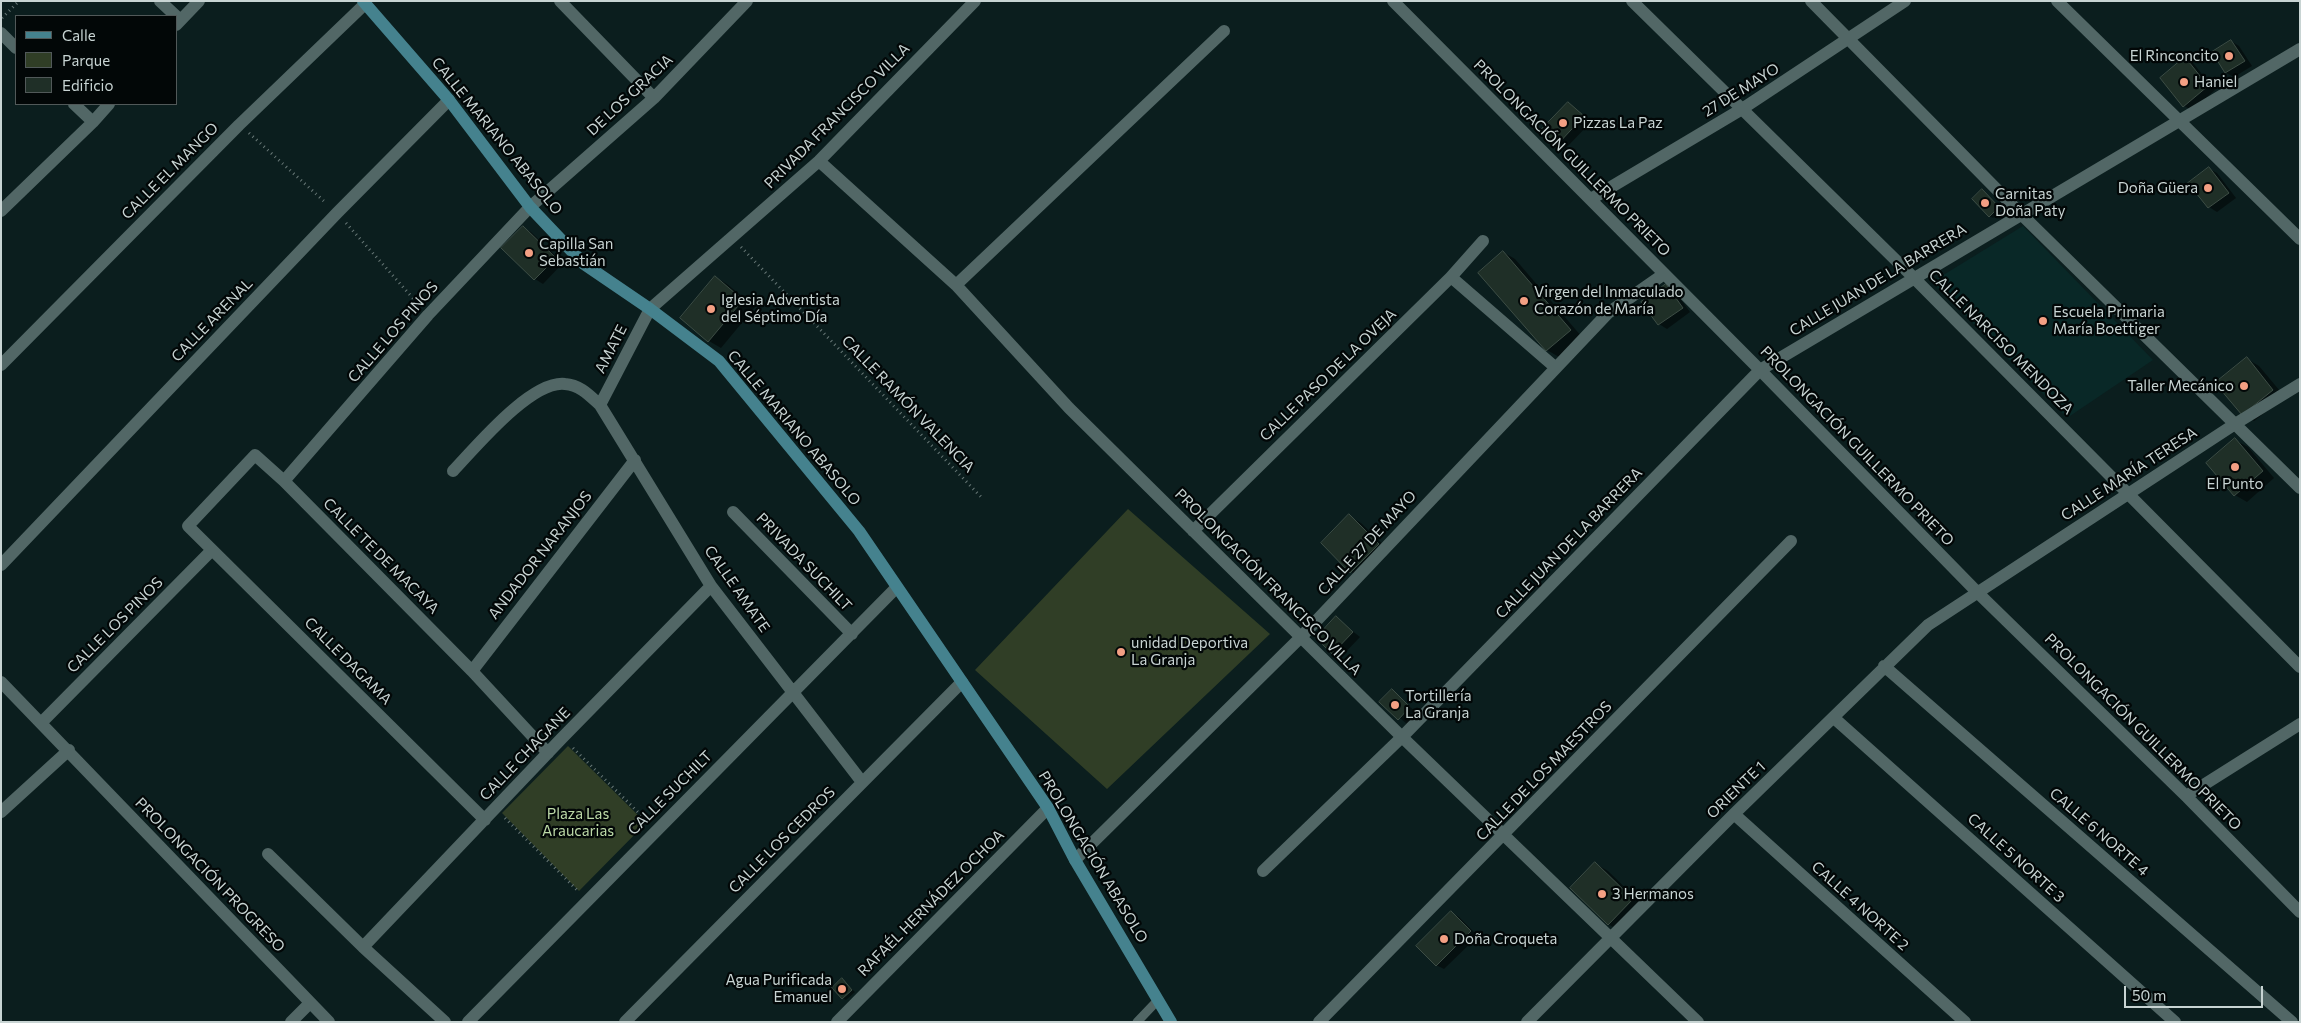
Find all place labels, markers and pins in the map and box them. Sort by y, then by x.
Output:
place label: El Rinconcito [2130,47,2219,65]
marker: El Rinconcito [2223,50,2235,62]
place label: Haniel [2194,73,2237,91]
marker: Haniel [2178,76,2190,88]
place label: Pizzas La Paz [1573,114,1663,132]
marker: Pizzas La Paz [1557,117,1569,129]
place label: Doña Güera [2118,179,2198,197]
marker: Doña Güera [2202,182,2214,194]
place label: Carnitas Doña Paty [1995,185,2065,220]
marker: Carnitas Doña Paty [1979,197,1991,209]
place label: Capilla San Sebastián [539,235,613,270]
marker: Capilla San Sebastián [523,247,535,259]
place label: Virgen del Inmaculado Corazón de María [1534,283,1684,318]
place label: Iglesia Adventista del Séptimo Día [721,291,840,326]
marker: Virgen del Inmaculado Corazón de María [1518,295,1530,307]
marker: Iglesia Adventista del Séptimo Día [705,303,717,315]
place label: Escuela Primaria María Boettiger [2053,303,2165,338]
marker: Escuela Primaria María Boettiger [2037,315,2049,327]
place label: Taller Mecánico [2127,377,2234,395]
marker: Taller Mecánico [2238,380,2250,392]
marker: El Punto [2229,461,2241,473]
place label: El Punto [2207,475,2263,493]
place label: unidad Deportiva La Granja [1131,634,1248,669]
marker: unidad Deportiva La Granja [1115,646,1127,658]
place label: Tortillería La Granja [1405,687,1472,722]
marker: Tortillería La Granja [1389,699,1401,711]
place label: 3 Hermanos [1612,885,1694,903]
marker: 3 Hermanos [1596,888,1608,900]
place label: Doña Croqueta [1454,930,1557,948]
marker: Doña Croqueta [1438,933,1450,945]
place label: Agua Purificada Emanuel [726,971,832,1006]
marker: Agua Purificada Emanuel [836,983,848,995]

